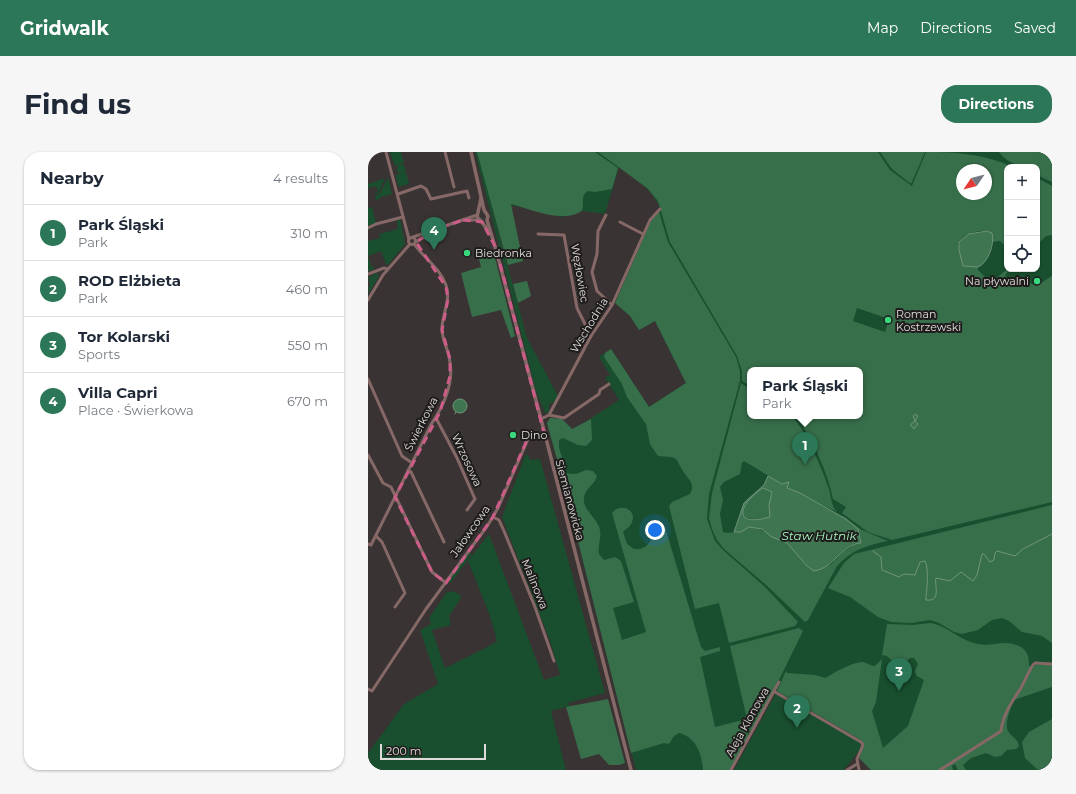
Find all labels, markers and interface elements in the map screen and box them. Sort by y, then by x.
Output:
text: Gridwalk [20,17,109,40]
text: Map [867,19,898,37]
text: Directions [920,19,992,37]
text: Saved [1014,19,1056,37]
button: Directions [941,85,1052,123]
text: Find us [24,87,131,121]
north arrow [956,164,992,200]
map controls [1004,164,1040,272]
button: + [1004,164,1040,200]
text: Nearby [40,168,104,188]
text: 4 results [273,170,328,186]
button: − [1004,200,1040,236]
text: Park Śląski [78,215,164,234]
pin: 4 [421,217,447,250]
text: 1 [50,225,56,241]
text: 310 m [290,225,328,241]
text: Park [78,234,108,250]
button: locate [1004,236,1040,272]
street label: Węzłowiec [568,243,592,303]
place label: Biedronka [475,246,532,260]
marker: Biedronka [462,248,472,258]
text: ROD Elżbieta [78,271,181,290]
place label: Na pływalni [965,274,1029,288]
marker: Na pływalni [1032,276,1042,286]
text: 2 [49,281,57,297]
text: 460 m [286,281,328,297]
text: Park [78,290,108,306]
street label: Wschodnia [567,295,611,355]
place label: Roman Kostrzewski [896,307,961,334]
marker: Roman Kostrzewski [883,315,893,325]
text: Tor Kolarski [78,327,170,346]
text: 3 [49,337,57,353]
text: 550 m [288,337,328,353]
text: Sports [78,346,120,362]
popup [747,367,863,419]
text: Park Śląski [762,376,848,395]
text: Villa Capri [78,383,158,402]
text: 4 [49,393,57,409]
text: 670 m [287,393,328,409]
street label: Świerkowa [401,394,441,454]
text: Park [762,395,792,411]
text: Place · Świerkowa [78,402,194,418]
place label: Dino [521,428,547,442]
marker: Dino [508,430,518,440]
street label: Wrzosowa [449,431,485,489]
pin: 1 [792,432,818,465]
street label: Siemianowicka [552,458,588,542]
street label: Jałowcowa [446,502,493,560]
your location [645,520,665,540]
water label: Staw Hutnik [781,528,857,543]
street label: Malinowa [519,557,551,611]
pin: 3 [886,658,912,691]
street label: Aleja Klonowa [722,685,772,759]
pin: 2 [784,695,810,728]
scale bar [380,742,486,761]
text: 200 m [386,744,421,758]

